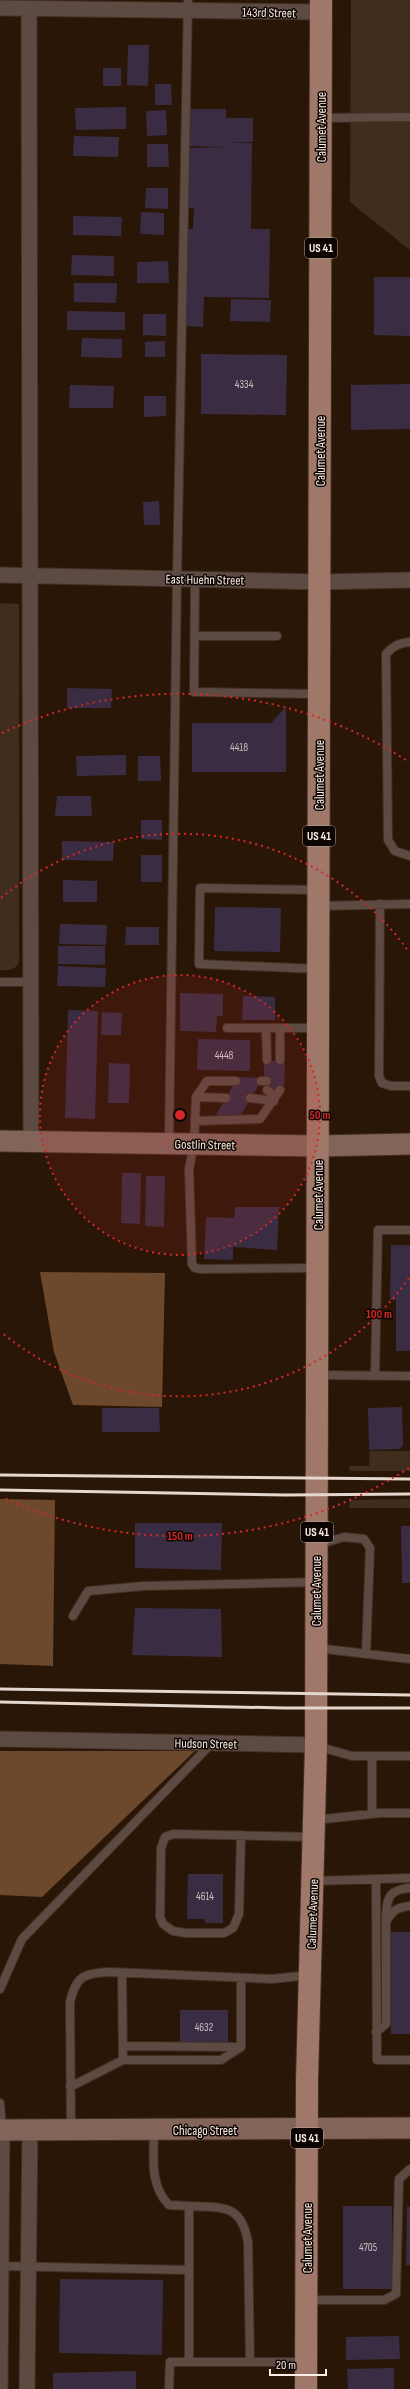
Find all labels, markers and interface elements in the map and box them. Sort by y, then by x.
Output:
street label: 143rd Street [242,5,296,21]
street label: Calumet Avenue [314,92,330,162]
road number: US 41 [305,238,337,258]
house number: 4334 [235,378,254,391]
street label: Calumet Avenue [313,416,329,486]
street label: East Huehn Street [165,571,245,589]
street label: Calumet Avenue [312,740,328,810]
house number: 4418 [230,741,248,754]
road number: US 41 [303,826,335,846]
house number: 4448 [215,1049,234,1062]
centre of rings [173,1108,187,1122]
text: 50 m [310,1108,330,1123]
street label: Gostlin Street [174,1136,236,1154]
street label: Calumet Avenue [311,1160,327,1230]
text: 100 m [366,1307,392,1322]
road number: US 41 [301,1522,333,1542]
text: 150 m [167,1529,193,1544]
street label: Calumet Avenue [309,1556,325,1626]
street label: Hudson Street [175,1735,237,1753]
street label: Calumet Avenue [304,1879,322,1949]
house number: 4614 [196,1890,214,1903]
house number: 4632 [195,2021,214,2034]
street label: Chicago Street [173,2123,237,2139]
road number: US 41 [291,2128,323,2148]
street label: Calumet Avenue [300,2203,316,2273]
house number: 4705 [359,2241,377,2254]
scale bar [270,2351,326,2377]
text: 20 m [276,2358,296,2373]

